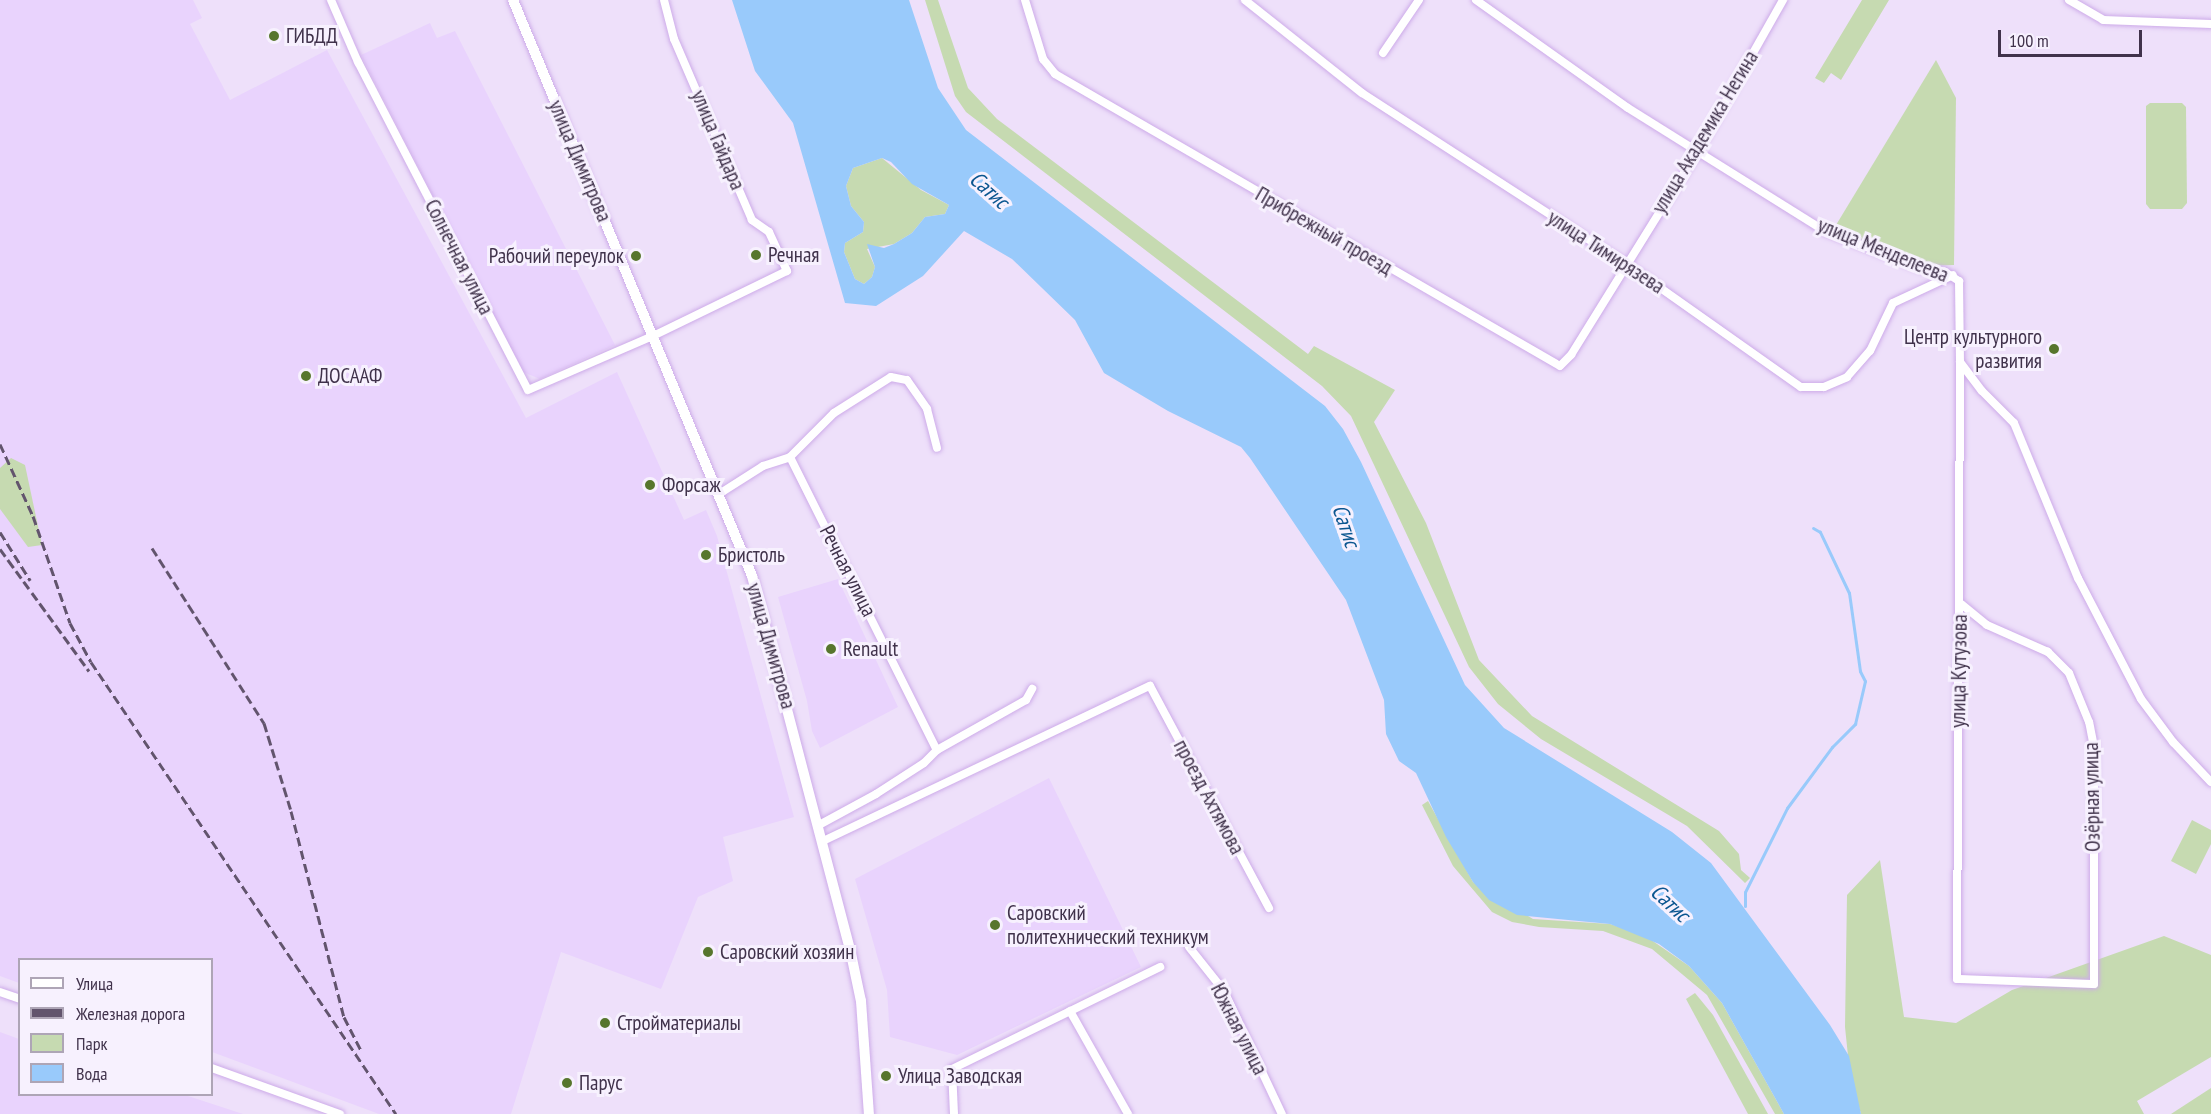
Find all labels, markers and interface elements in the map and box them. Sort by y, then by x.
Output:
scale bar [2001,18,2145,56]
place label: ГИБДД [286,23,338,49]
marker: ГИБДД [267,29,281,43]
text: 100 m [2009,29,2049,52]
street label: улица Академика Негина [1646,46,1764,218]
street label: улица Гайдара [686,86,750,194]
street label: улица Димитрова [543,96,617,226]
water label: Сатис [964,166,1014,214]
street label: Прибрежный проезд [1251,182,1397,280]
street label: Солнечная улица [419,195,499,319]
street label: улица Тимирязева [1543,205,1669,299]
street label: улица Менделеева [1814,212,1952,288]
place label: Речная [768,242,819,268]
place label: Рабочий переулок [489,243,624,269]
marker: Речная [749,248,763,262]
marker: Рабочий переулок [629,249,643,263]
place label: Центр культурного развития [1904,324,2042,374]
marker: Центр культурного развития [2047,342,2061,356]
place label: ДОСААФ [318,363,382,389]
marker: ДОСААФ [299,369,313,383]
place label: Форсаж [662,472,721,498]
marker: Форсаж [643,478,657,492]
water label: Сатис [1326,501,1366,551]
street label: Речная улица [814,521,882,621]
place label: Бристоль [718,542,785,568]
marker: Бристоль [699,548,713,562]
street label: улица Димитрова [741,580,801,712]
street label: улица Кутузова [1945,614,1973,728]
place label: Renault [843,636,898,662]
marker: Renault [824,642,838,656]
street label: проезд Ахтямова [1168,735,1250,859]
street label: Озёрная улица [2078,742,2106,852]
water label: Сатис [1645,879,1695,927]
place label: Саровский политехнический техникум [1007,900,1209,950]
marker: Саровский политехнический техникум [988,918,1002,932]
place label: Саровский хозяин [720,939,854,965]
marker: Саровский хозяин [701,945,715,959]
legend [18,958,213,1096]
text: Улица [76,972,113,995]
street label: Южная улица [1205,979,1273,1079]
text: Железная дорога [76,1002,185,1025]
place label: Стройматериалы [617,1010,741,1036]
marker: Стройматериалы [598,1016,612,1030]
text: Парк [76,1032,107,1055]
text: Вода [76,1062,107,1085]
place label: Улица Заводская [898,1063,1022,1089]
marker: Улица Заводская [879,1069,893,1083]
place label: Парус [579,1070,623,1096]
marker: Парус [560,1076,574,1090]

